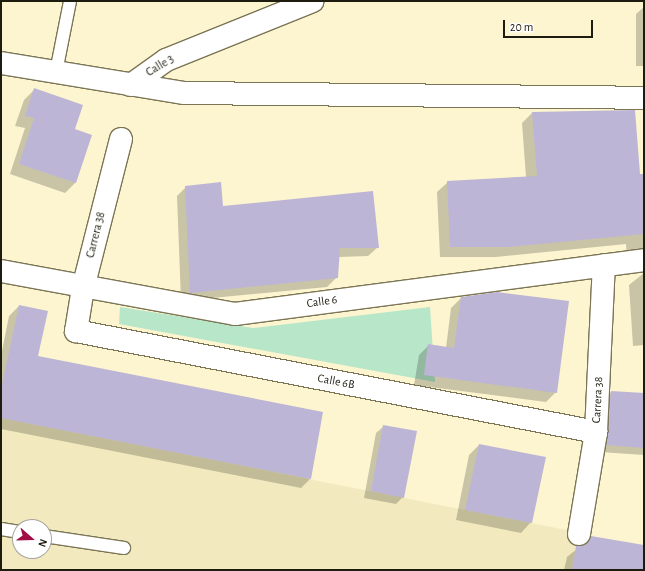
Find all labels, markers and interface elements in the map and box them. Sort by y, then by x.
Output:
scale bar [505,12,595,38]
text: 20 m [510,21,533,33]
street label: Calle 3 [143,52,177,80]
street label: Carrera 38 [83,211,109,259]
street label: Calle 6 [306,293,338,311]
street label: Calle 6B [316,371,356,393]
street label: Carrera 38 [590,376,606,424]
north arrow [12,519,52,559]
text: N [36,537,49,548]

